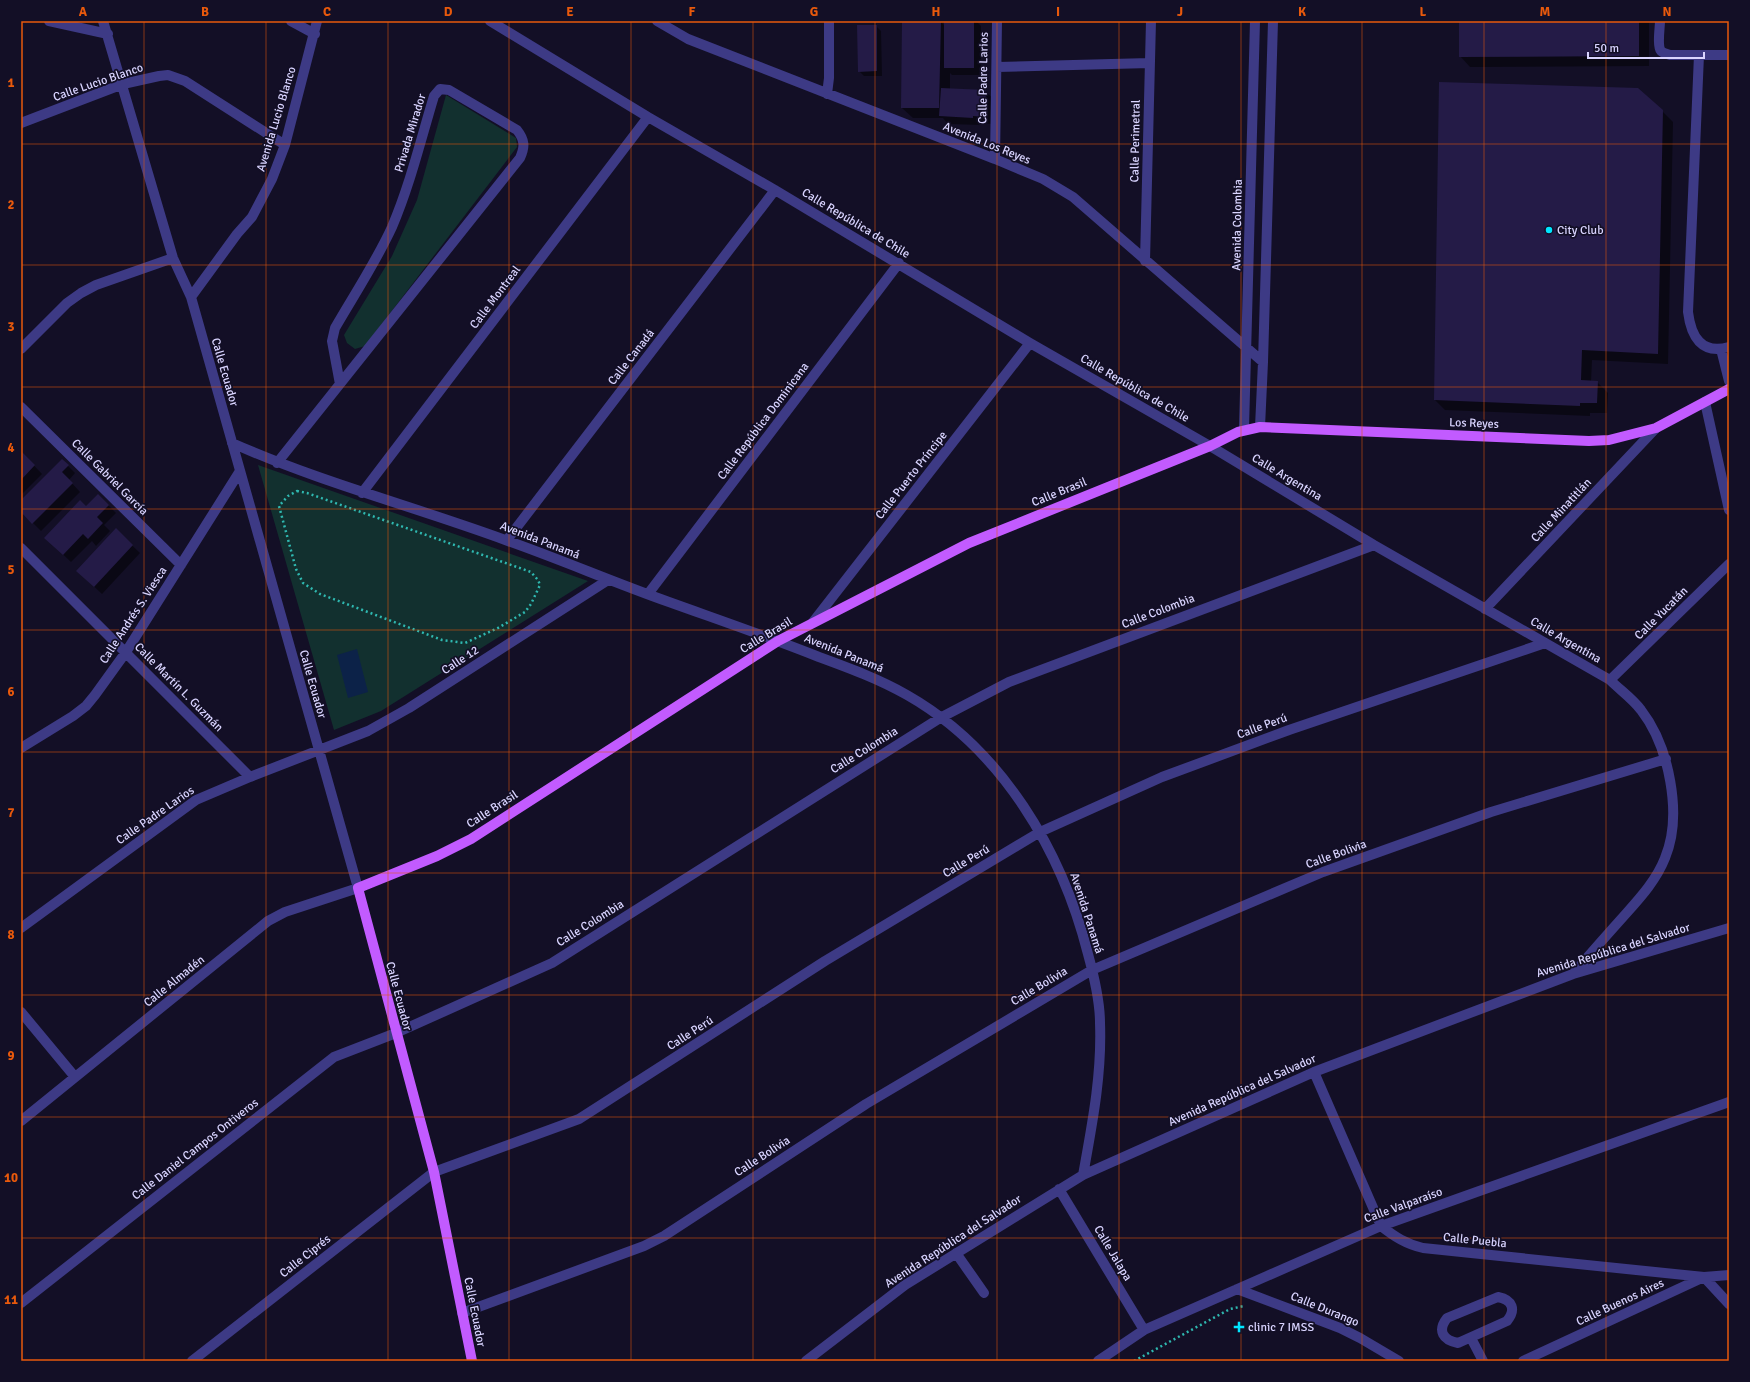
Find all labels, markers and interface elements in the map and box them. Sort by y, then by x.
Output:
text: A [79,4,88,20]
text: B [201,4,209,20]
text: C [323,4,331,20]
text: D [444,4,453,20]
text: E [566,4,574,20]
text: F [689,4,696,20]
text: G [810,4,818,20]
text: H [932,4,940,20]
text: I [1056,4,1060,20]
text: J [1177,4,1183,20]
text: K [1298,4,1306,20]
text: L [1420,4,1427,20]
text: M [1540,4,1551,20]
text: N [1662,4,1672,20]
street label: Calle Padre Larios [975,32,992,124]
scale bar [1588,34,1704,60]
text: 50 m [1594,41,1619,56]
street label: Calle Lucio Blanco [51,60,145,105]
street label: Avenida Lucio Blanco [253,65,300,173]
text: 1 [7,75,15,91]
street label: Privada Mirador [391,92,430,174]
street label: Calle Perimetral [1127,99,1144,183]
street label: Avenida Los Reyes [941,119,1033,168]
street label: Avenida Colombia [1229,179,1246,271]
street label: Calle República de Chile [799,185,913,262]
text: 2 [7,197,15,213]
place label: City Club [1557,223,1603,238]
marker: City Club [1544,225,1554,235]
street label: Calle Montreal [467,262,524,332]
text: 3 [7,319,15,335]
street label: Calle Canadá [605,326,658,388]
street label: Calle Ecuador [208,336,242,409]
street label: Calle República de Chile [1078,351,1192,426]
street label: Calle República Dominicana [714,360,812,483]
street label: Los Reyes [1449,415,1499,432]
street label: Calle Puerto Príncipe [872,428,951,522]
street label: Calle Gabriel García [68,436,151,519]
text: 4 [7,440,15,456]
street label: Calle Argentina [1249,451,1325,504]
street label: Calle Brasil [1029,474,1089,510]
street label: Calle Minatitlán [1528,475,1595,545]
street label: Avenida Panamá [498,518,582,563]
text: 5 [7,562,15,578]
street label: Calle Andrés S. Viesca [96,564,170,667]
street label: Calle Yucatán [1632,584,1691,643]
street label: Calle Colombia [1120,591,1197,632]
street label: Calle Brasil [737,614,795,657]
street label: Calle Argentina [1528,614,1604,667]
street label: Avenida Panamá [802,631,886,676]
street label: Calle Martín L. Guzmán [131,640,226,735]
street label: Calle 12 [439,643,482,678]
street label: Calle Ecuador [296,648,330,721]
text: 6 [7,684,15,700]
street label: Calle Perú [1235,711,1289,742]
street label: Calle Colombia [828,724,901,777]
street label: Calle Padre Larios [113,783,197,848]
street label: Calle Brasil [464,787,521,832]
text: 7 [7,805,15,821]
street label: Calle Bolivia [1304,837,1369,872]
street label: Calle Perú [940,842,992,881]
street label: Avenida Panamá [1066,871,1107,956]
street label: Calle Colombia [554,897,627,950]
street label: Avenida República del Salvador [1534,920,1692,981]
text: 8 [7,927,15,943]
street label: Calle Almadén [141,952,208,1010]
street label: Calle Ecuador [382,960,415,1033]
street label: Calle Bolivia [1008,964,1070,1009]
street label: Calle Perú [664,1013,716,1054]
text: 9 [7,1048,15,1064]
street label: Avenida República del Salvador [1166,1051,1319,1130]
street label: Calle Daniel Campos Ontiveros [129,1095,262,1203]
street label: Calle Bolivia [732,1133,793,1180]
text: 10 [4,1170,18,1186]
street label: Calle Valparaíso [1362,1184,1444,1227]
street label: Avenida República del Salvador [882,1191,1025,1291]
street label: Calle Jalapa [1090,1223,1135,1284]
street label: Calle Puebla [1442,1230,1507,1251]
street label: Calle Ciprés [277,1232,334,1281]
street label: Calle Ecuador [460,1276,489,1349]
street label: Calle Buenos Aires [1574,1276,1667,1329]
street label: Calle Durango [1288,1289,1361,1330]
text: 11 [4,1292,18,1308]
place label: clinic 7 IMSS [1248,1320,1314,1335]
marker: clinic 7 IMSS [1233,1321,1245,1333]

